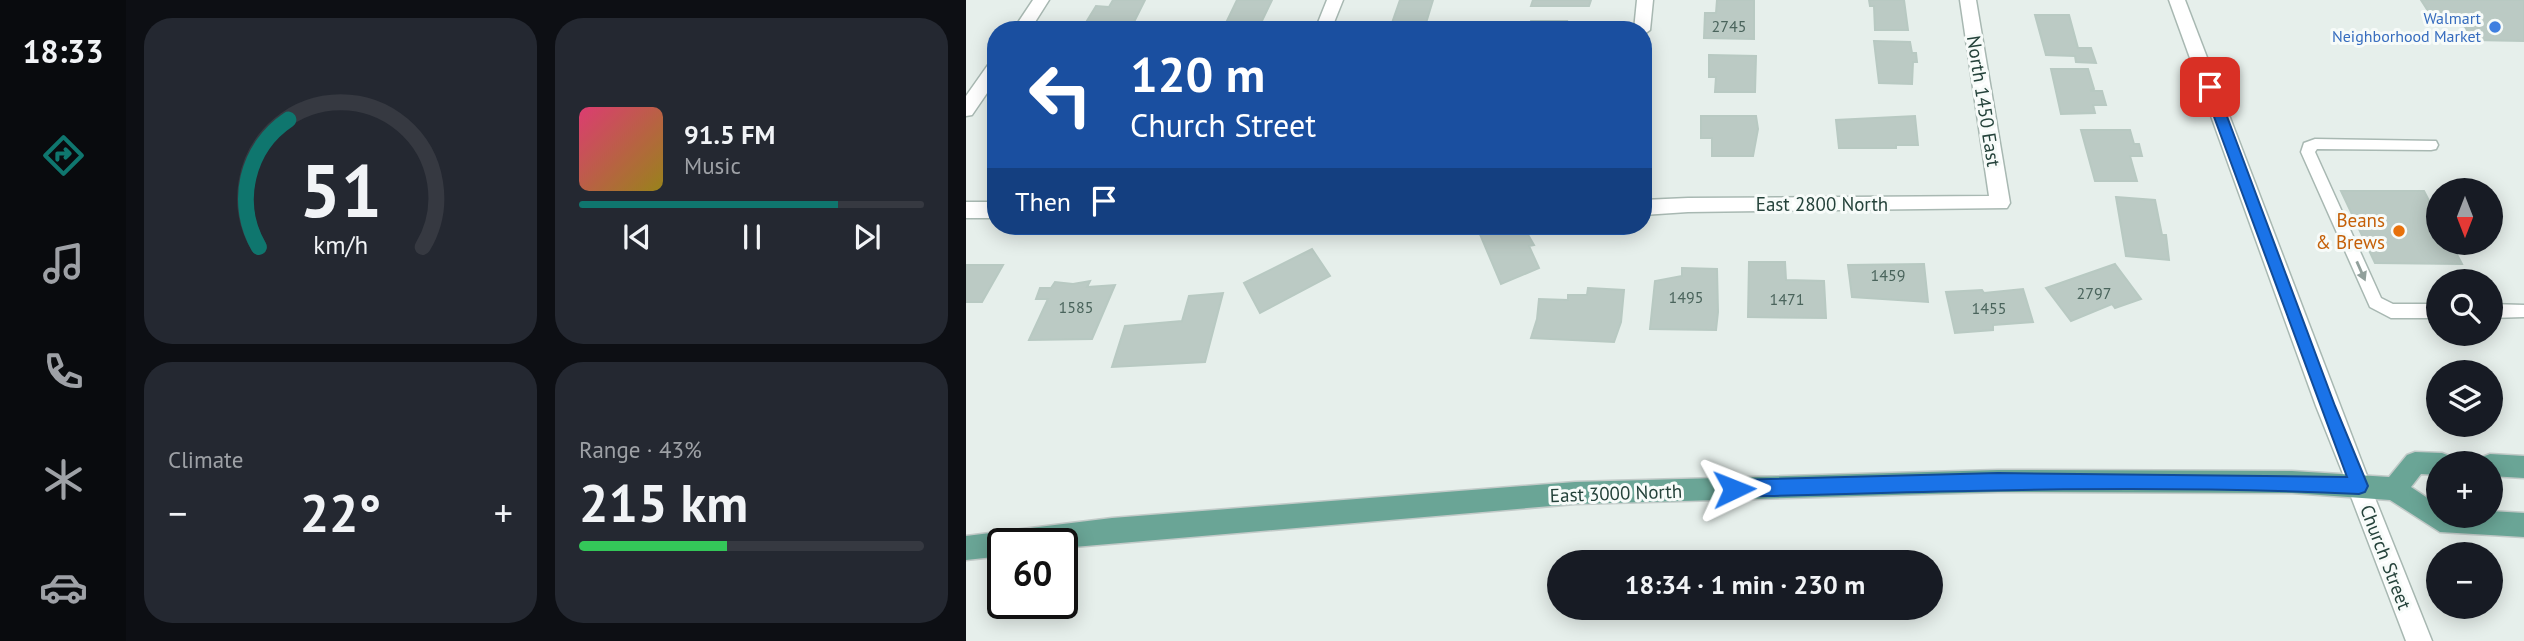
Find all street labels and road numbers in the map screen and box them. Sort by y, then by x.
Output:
street label: North 1450 East [1962,34,2006,169]
street label: East 2800 North [1756,192,1888,216]
street label: East 3000 North [1549,479,1683,507]
street label: Church Street [2355,501,2417,613]

